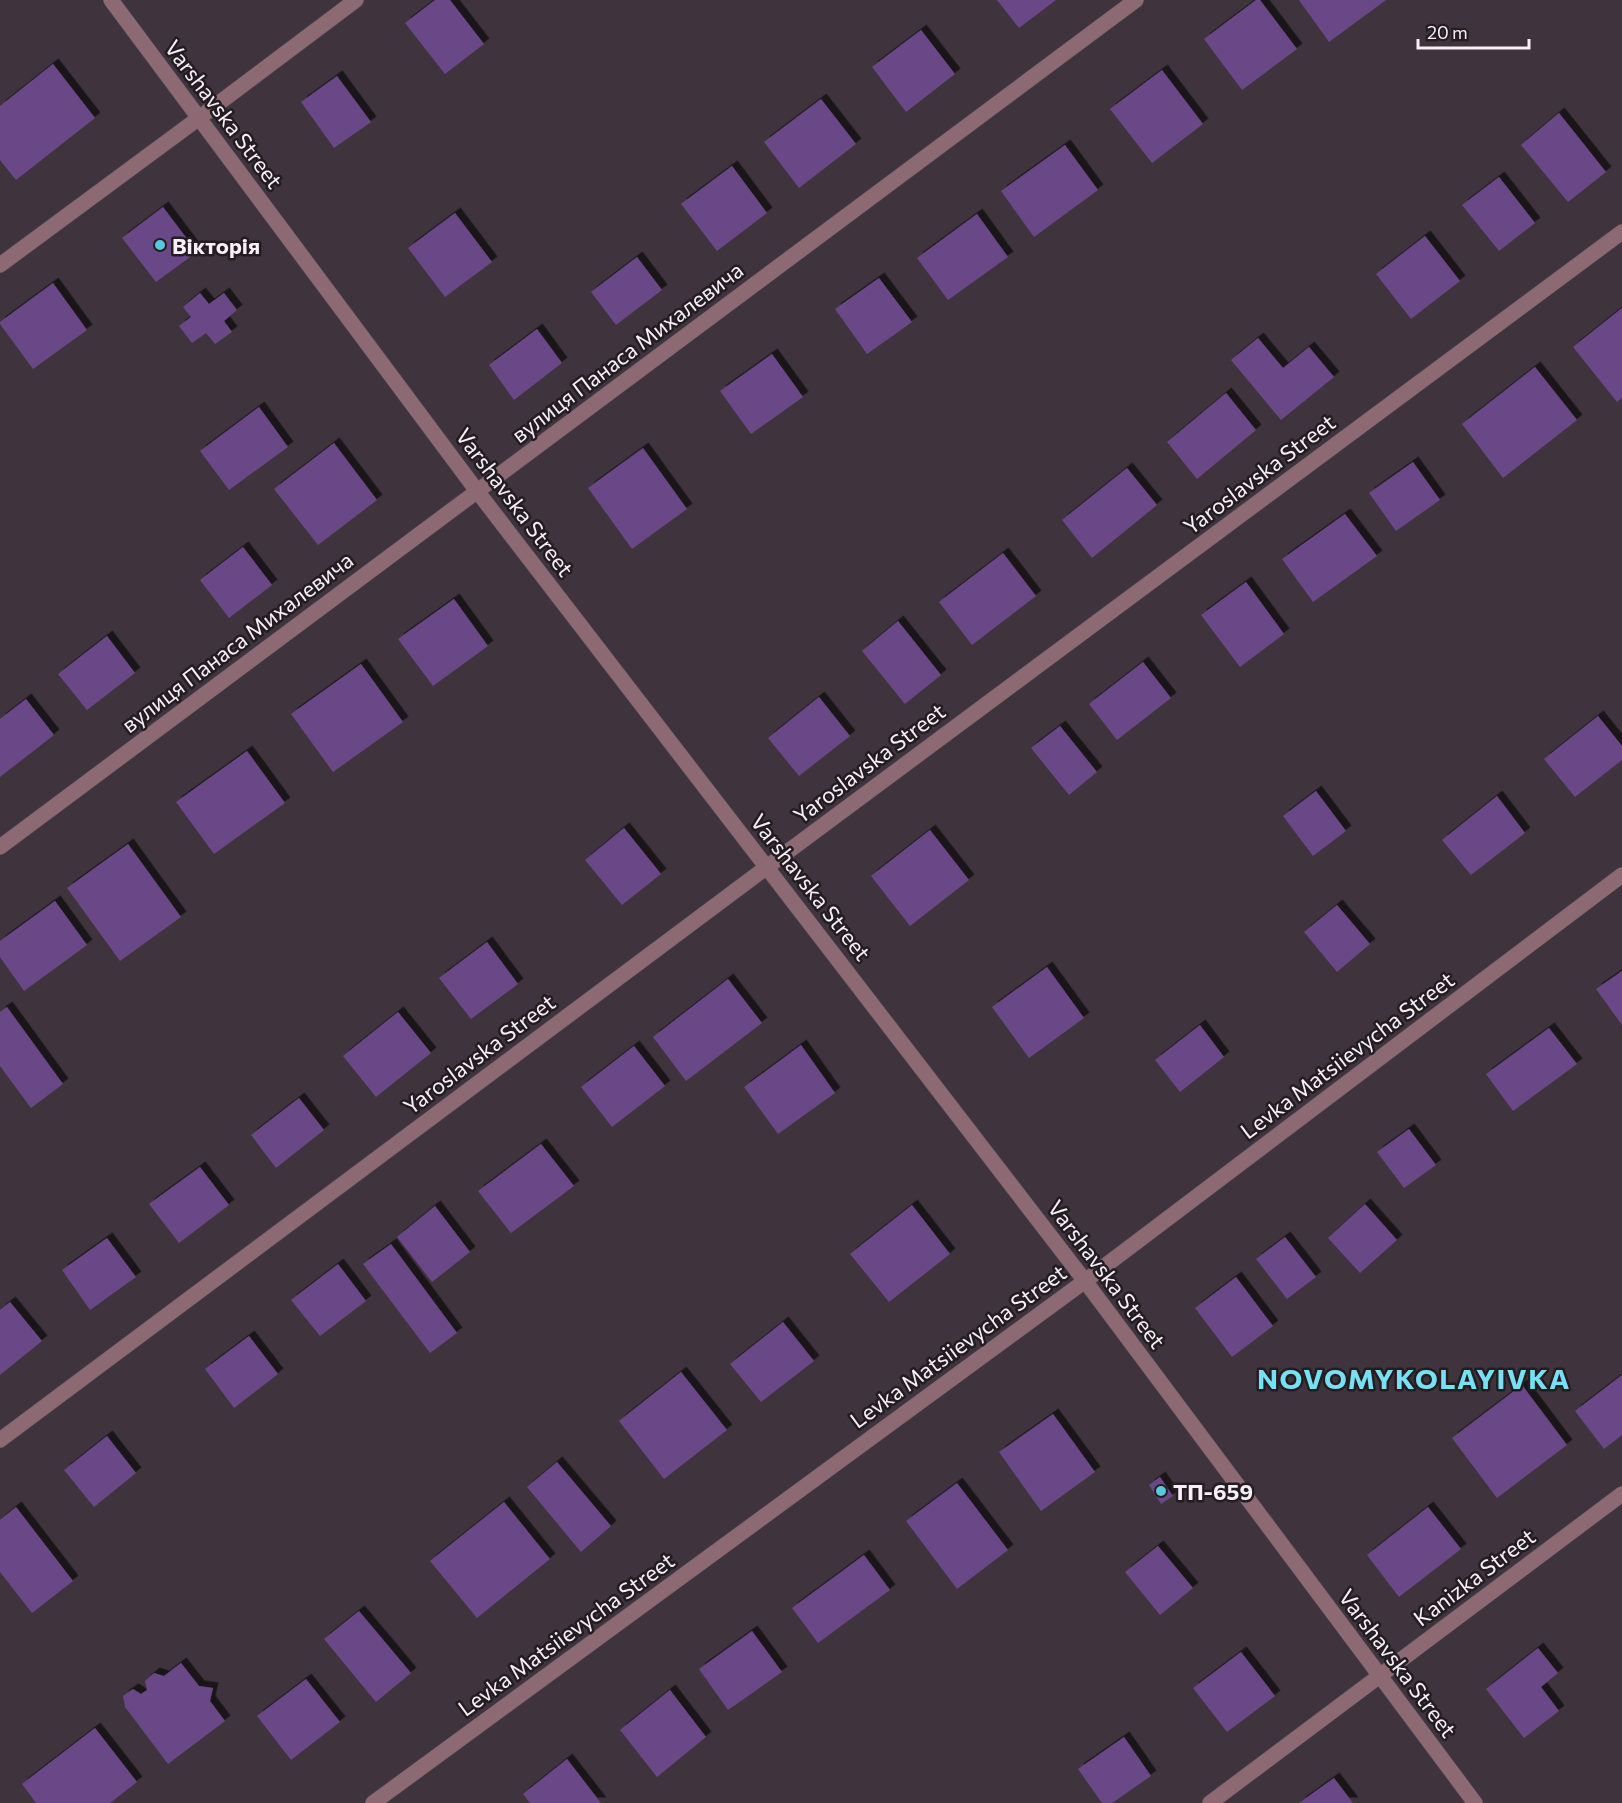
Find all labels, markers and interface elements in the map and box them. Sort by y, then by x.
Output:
scale bar [1418,12,1529,50]
text: 20 m [1427,21,1468,43]
street label: Varshavska Street [159,35,289,193]
place label: Вікторія [172,232,260,259]
marker: Вікторія [153,238,167,252]
street label: вулиця Панаса Михалевича [506,256,748,448]
street label: Yaroslavska Street [1178,408,1340,540]
street label: Varshavska Street [450,423,580,581]
street label: вулиця Панаса Михалевича [116,546,358,738]
street label: Yaroslavska Street [788,697,950,829]
street label: Varshavska Street [745,808,877,966]
street label: Levka Matsiievycha Street [1235,966,1459,1144]
street label: Yaroslavska Street [398,988,560,1120]
street label: Varshavska Street [1042,1195,1172,1353]
street label: Levka Matsiievycha Street [845,1259,1071,1433]
district label: NOVOMYKOLAYIVKA [1257,1361,1571,1395]
place label: ТП-659 [1173,1478,1253,1505]
marker: ТП-659 [1154,1484,1168,1498]
street label: Kanizka Street [1408,1522,1540,1632]
street label: Levka Matsiievycha Street [453,1547,679,1721]
street label: Varshavska Street [1333,1584,1463,1742]

